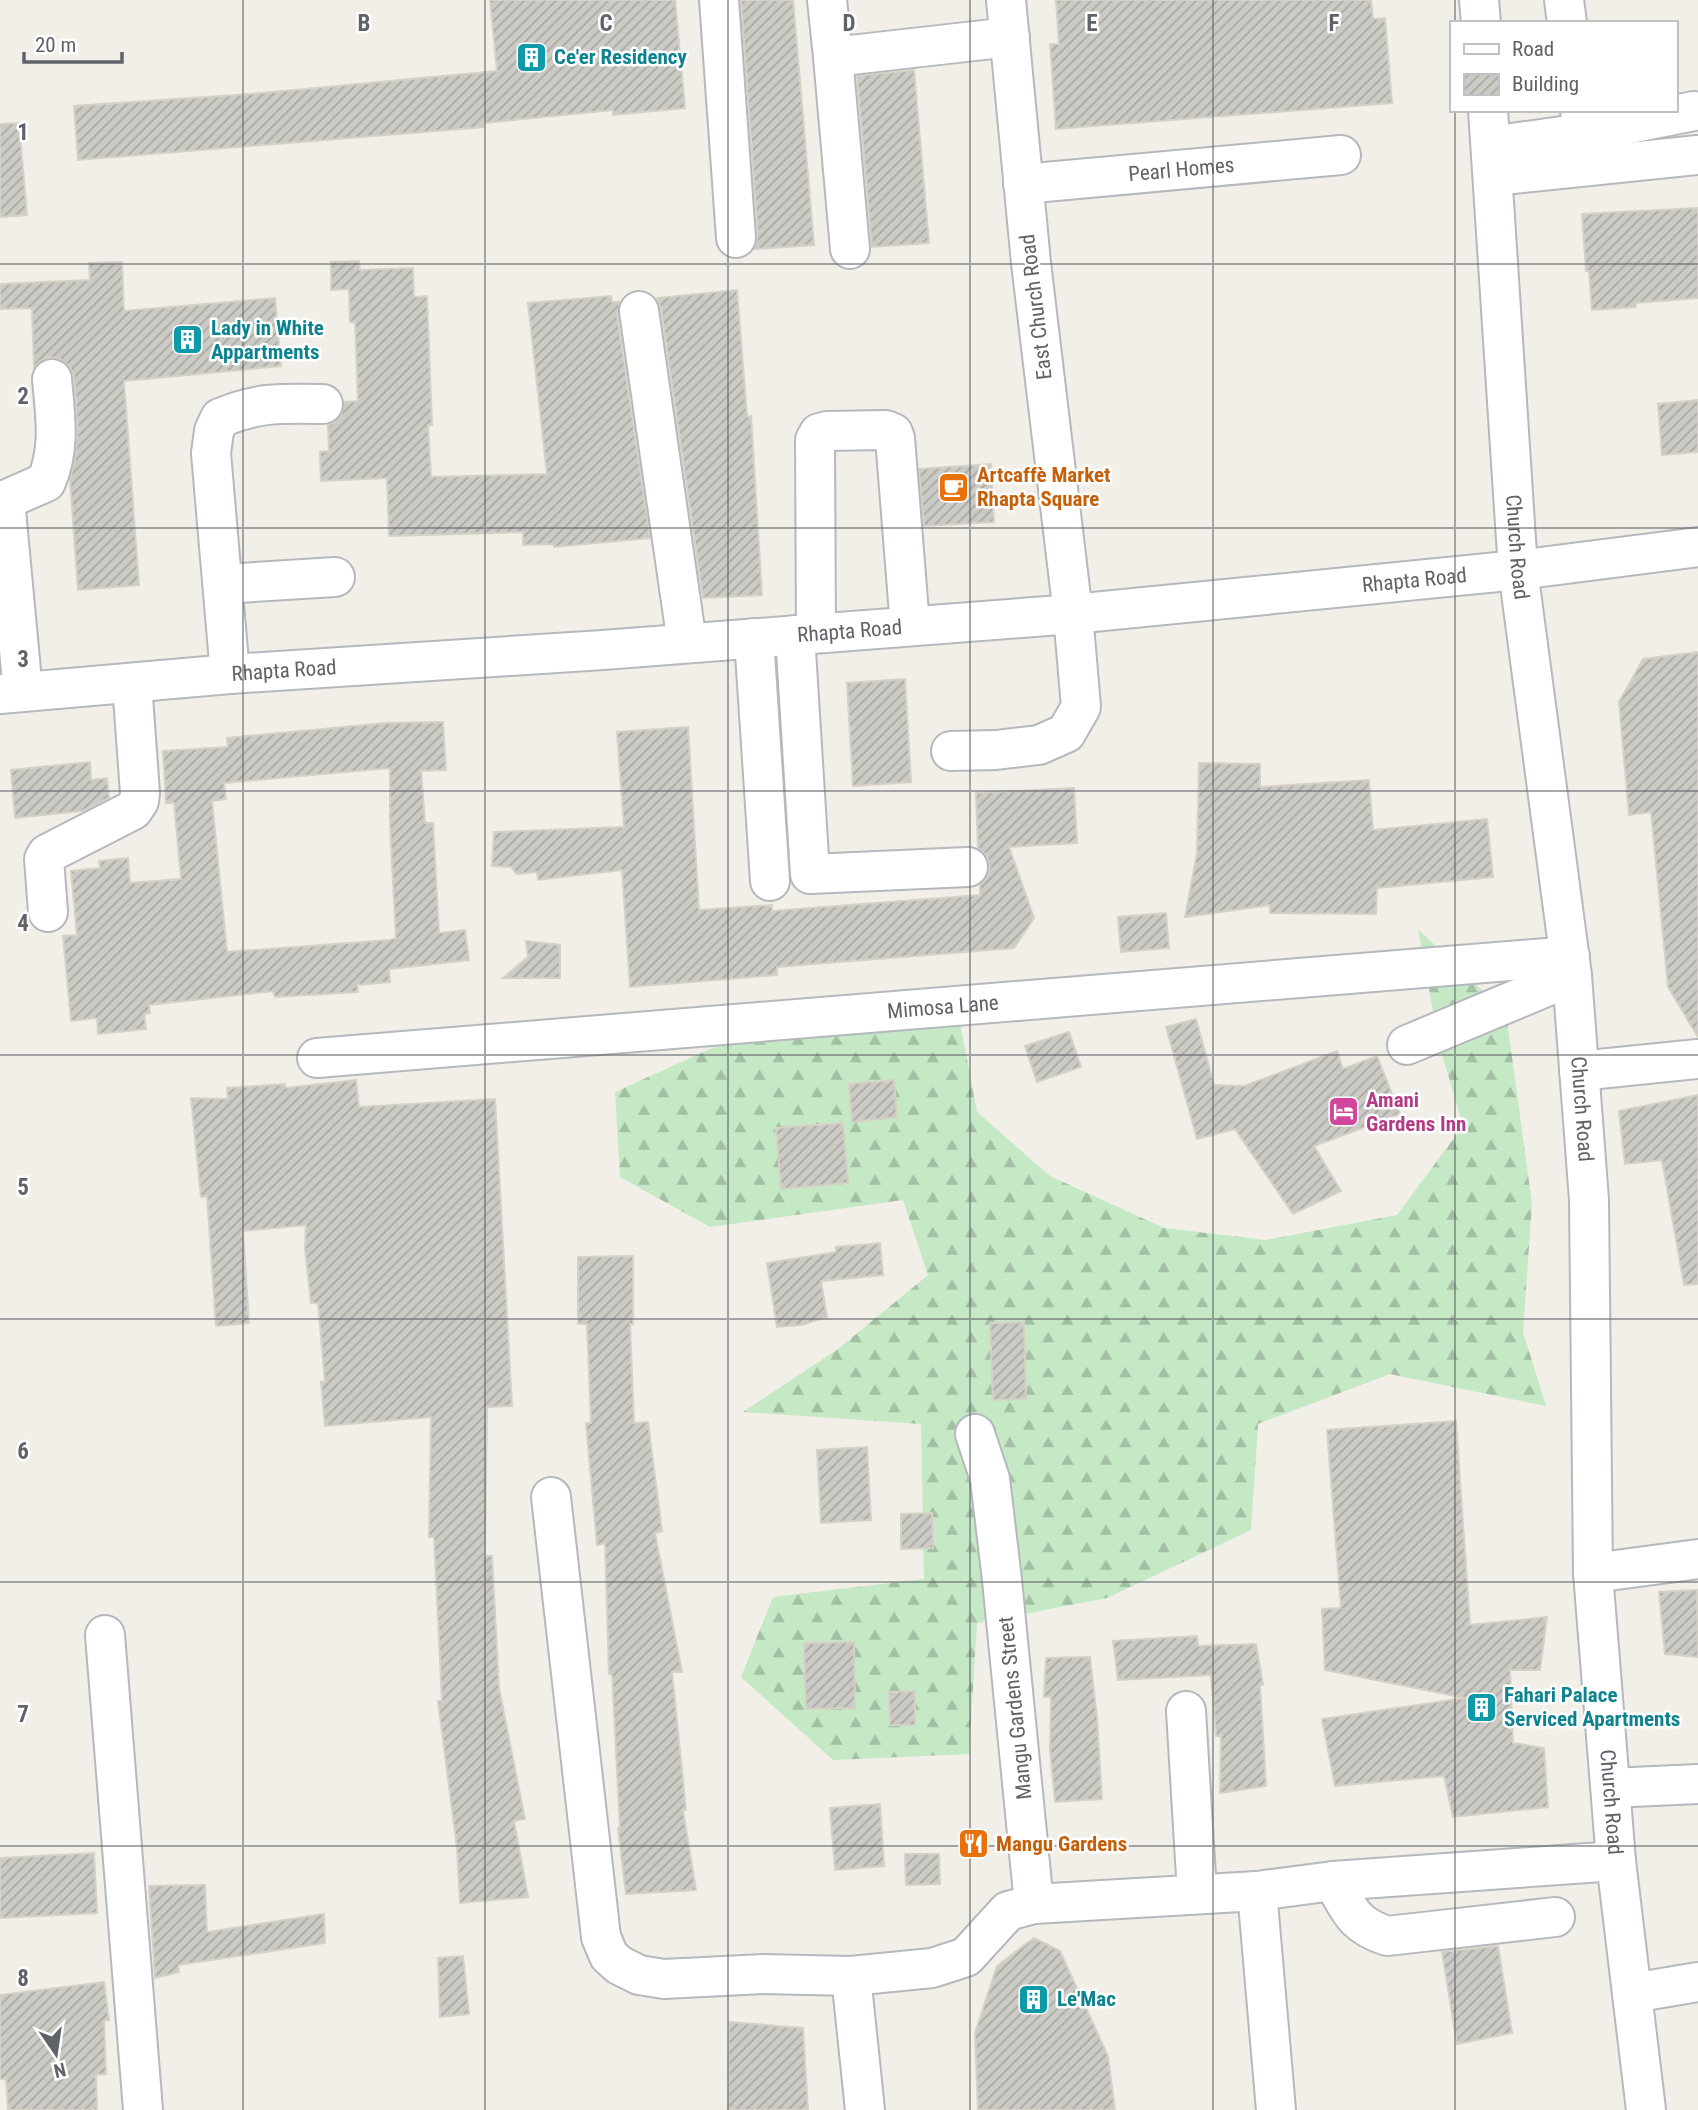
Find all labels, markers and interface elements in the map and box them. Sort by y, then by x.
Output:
text: B [358,10,370,37]
text: C [599,10,613,37]
text: D [843,10,856,37]
text: E [1086,10,1098,37]
text: F [1329,10,1340,37]
scale bar [24,21,122,65]
legend [1450,21,1677,112]
text: 20 m [35,33,76,57]
text: Road [1512,37,1554,61]
building icon: Ce'er Residency [514,40,548,74]
place label: Ce'er Residency [554,45,687,69]
text: Building [1512,72,1579,96]
text: 1 [17,119,29,146]
street label: Pearl Homes [1127,153,1235,186]
street label: East Church Road [1015,233,1057,381]
place label: Lady in White Appartments [211,316,324,364]
building icon: Lady in White Appartments [171,323,205,357]
text: 2 [17,383,29,410]
place label: Artcaffè Market Rhapta Square [977,463,1111,511]
cafe icon: Artcaffè Market Rhapta Square [937,470,971,504]
street label: Church Road [1501,494,1534,601]
street label: Rhapta Road [1361,563,1468,597]
street label: Rhapta Road [796,615,903,647]
text: 3 [17,646,29,673]
street label: Rhapta Road [231,655,337,686]
text: 4 [17,910,29,937]
street label: Mimosa Lane [886,991,1000,1024]
street label: Church Road [1566,1056,1598,1162]
place label: Amani Gardens Inn [1366,1088,1466,1136]
hotel icon: Amani Gardens Inn [1326,1095,1360,1129]
text: 5 [17,1174,29,1201]
text: 6 [17,1438,29,1465]
street label: Mangu Gardens Street [993,1615,1037,1801]
place label: Fahari Palace Serviced Apartments [1504,1683,1680,1731]
building icon: Fahari Palace Serviced Apartments [1464,1690,1498,1724]
text: 7 [17,1701,29,1728]
street label: Church Road [1595,1749,1627,1855]
restaurant icon: Mangu Gardens [956,1827,990,1861]
place label: Mangu Gardens [996,1832,1127,1856]
text: 8 [17,1965,29,1992]
building icon: Le'Mac [1017,1982,1051,2016]
place label: Le'Mac [1057,1987,1116,2011]
north arrow [21,2019,91,2089]
text: N [51,2058,68,2083]

